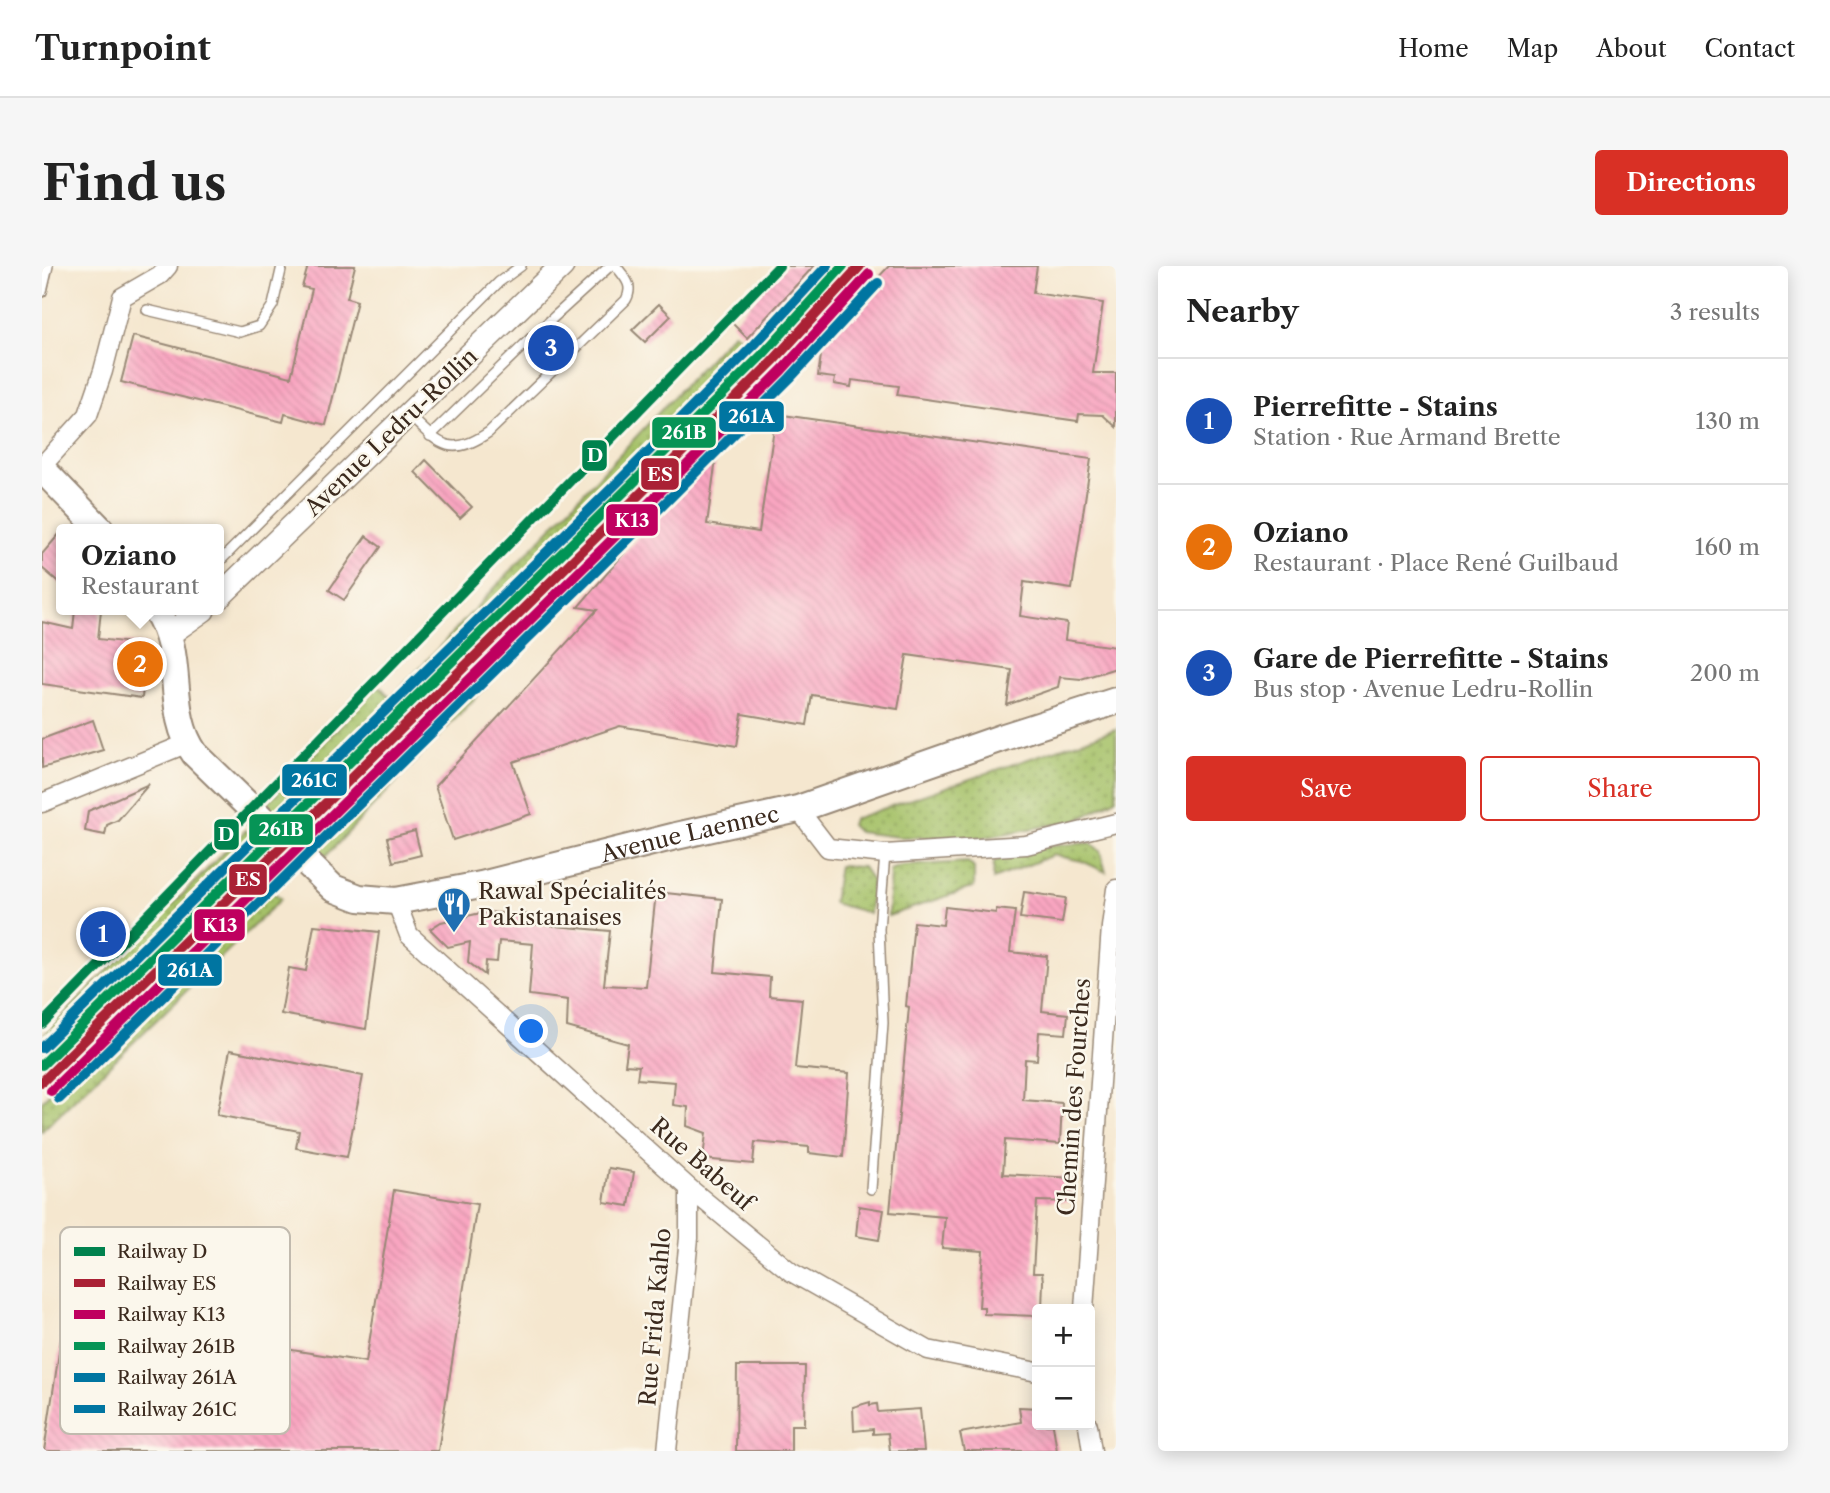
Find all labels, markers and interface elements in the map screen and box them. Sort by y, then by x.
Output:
text: Turnpoint [35,28,211,69]
text: Home [1398,34,1469,63]
text: Map [1507,34,1558,63]
text: About [1596,34,1667,63]
text: Contact [1705,34,1795,63]
button: Directions [1595,150,1788,215]
text: Find us [42,152,226,213]
text: Nearby [1186,293,1299,330]
text: 3 results [1670,298,1760,326]
pin: 3 [528,322,574,374]
street label: Avenue Ledru-Rollin [298,342,483,523]
text: Pierrefitte - Stains [1253,391,1498,423]
line badge: 261A [718,400,785,433]
text: 261A [728,405,776,428]
text: 1 [1204,407,1214,435]
text: 130 m [1696,407,1760,435]
line badge: 261B [651,416,717,449]
text: 261B [661,421,707,444]
text: Station · Rue Armand Brette [1253,423,1561,451]
line badge: D [581,439,608,472]
text: D [587,444,603,467]
line badge: ES [640,457,680,491]
text: ES [647,463,673,486]
line badge: K13 [605,503,659,537]
text: K13 [615,509,649,532]
text: Oziano [1253,517,1349,549]
popup [56,524,224,615]
text: 2 [1202,533,1216,561]
text: 160 m [1695,533,1760,561]
text: Oziano [81,540,177,572]
text: Restaurant · Place René Guilbaud [1253,549,1619,577]
text: Restaurant [81,572,199,600]
pin: 2 [117,638,163,690]
text: Gare de Pierrefitte - Stains [1253,643,1609,675]
text: 3 [1203,659,1216,687]
text: 200 m [1690,659,1760,687]
text: Bus stop · Avenue Ledru-Rollin [1253,675,1593,703]
button: Save [1186,756,1466,821]
button: Share [1480,756,1760,821]
line badge: 261C [281,763,348,797]
text: 261C [291,769,337,792]
street label: Avenue Laennec [597,800,781,869]
line badge: 261B [248,813,314,846]
line badge: D [213,818,240,851]
text: 261B [258,818,304,841]
text: D [218,823,234,846]
line badge: ES [228,863,268,896]
text: ES [235,868,261,891]
place label: Rawal Spécialités Pakistanaises [478,877,667,931]
restaurant icon: Rawal Spécialités Pakistanaises [435,885,473,934]
pin: 1 [80,908,126,960]
line badge: K13 [193,908,246,942]
text: K13 [203,914,237,937]
line badge: 261A [157,953,223,987]
text: 261A [167,959,215,982]
street label: Chemin des Fourches [1052,977,1096,1217]
your location [514,1014,548,1048]
street label: Rue Babeuf [645,1112,761,1218]
legend [60,1227,290,1434]
street label: Rue Frida Kahlo [633,1227,677,1407]
text: Railway D [117,1240,207,1263]
text: Railway ES [117,1272,216,1295]
text: Railway K13 [117,1303,226,1326]
map controls [1032,1304,1095,1430]
button: + [1032,1304,1095,1367]
text: Railway 261B [117,1335,235,1358]
text: Railway 261A [117,1366,238,1389]
button: − [1032,1367,1095,1430]
text: Railway 261C [117,1398,237,1421]

